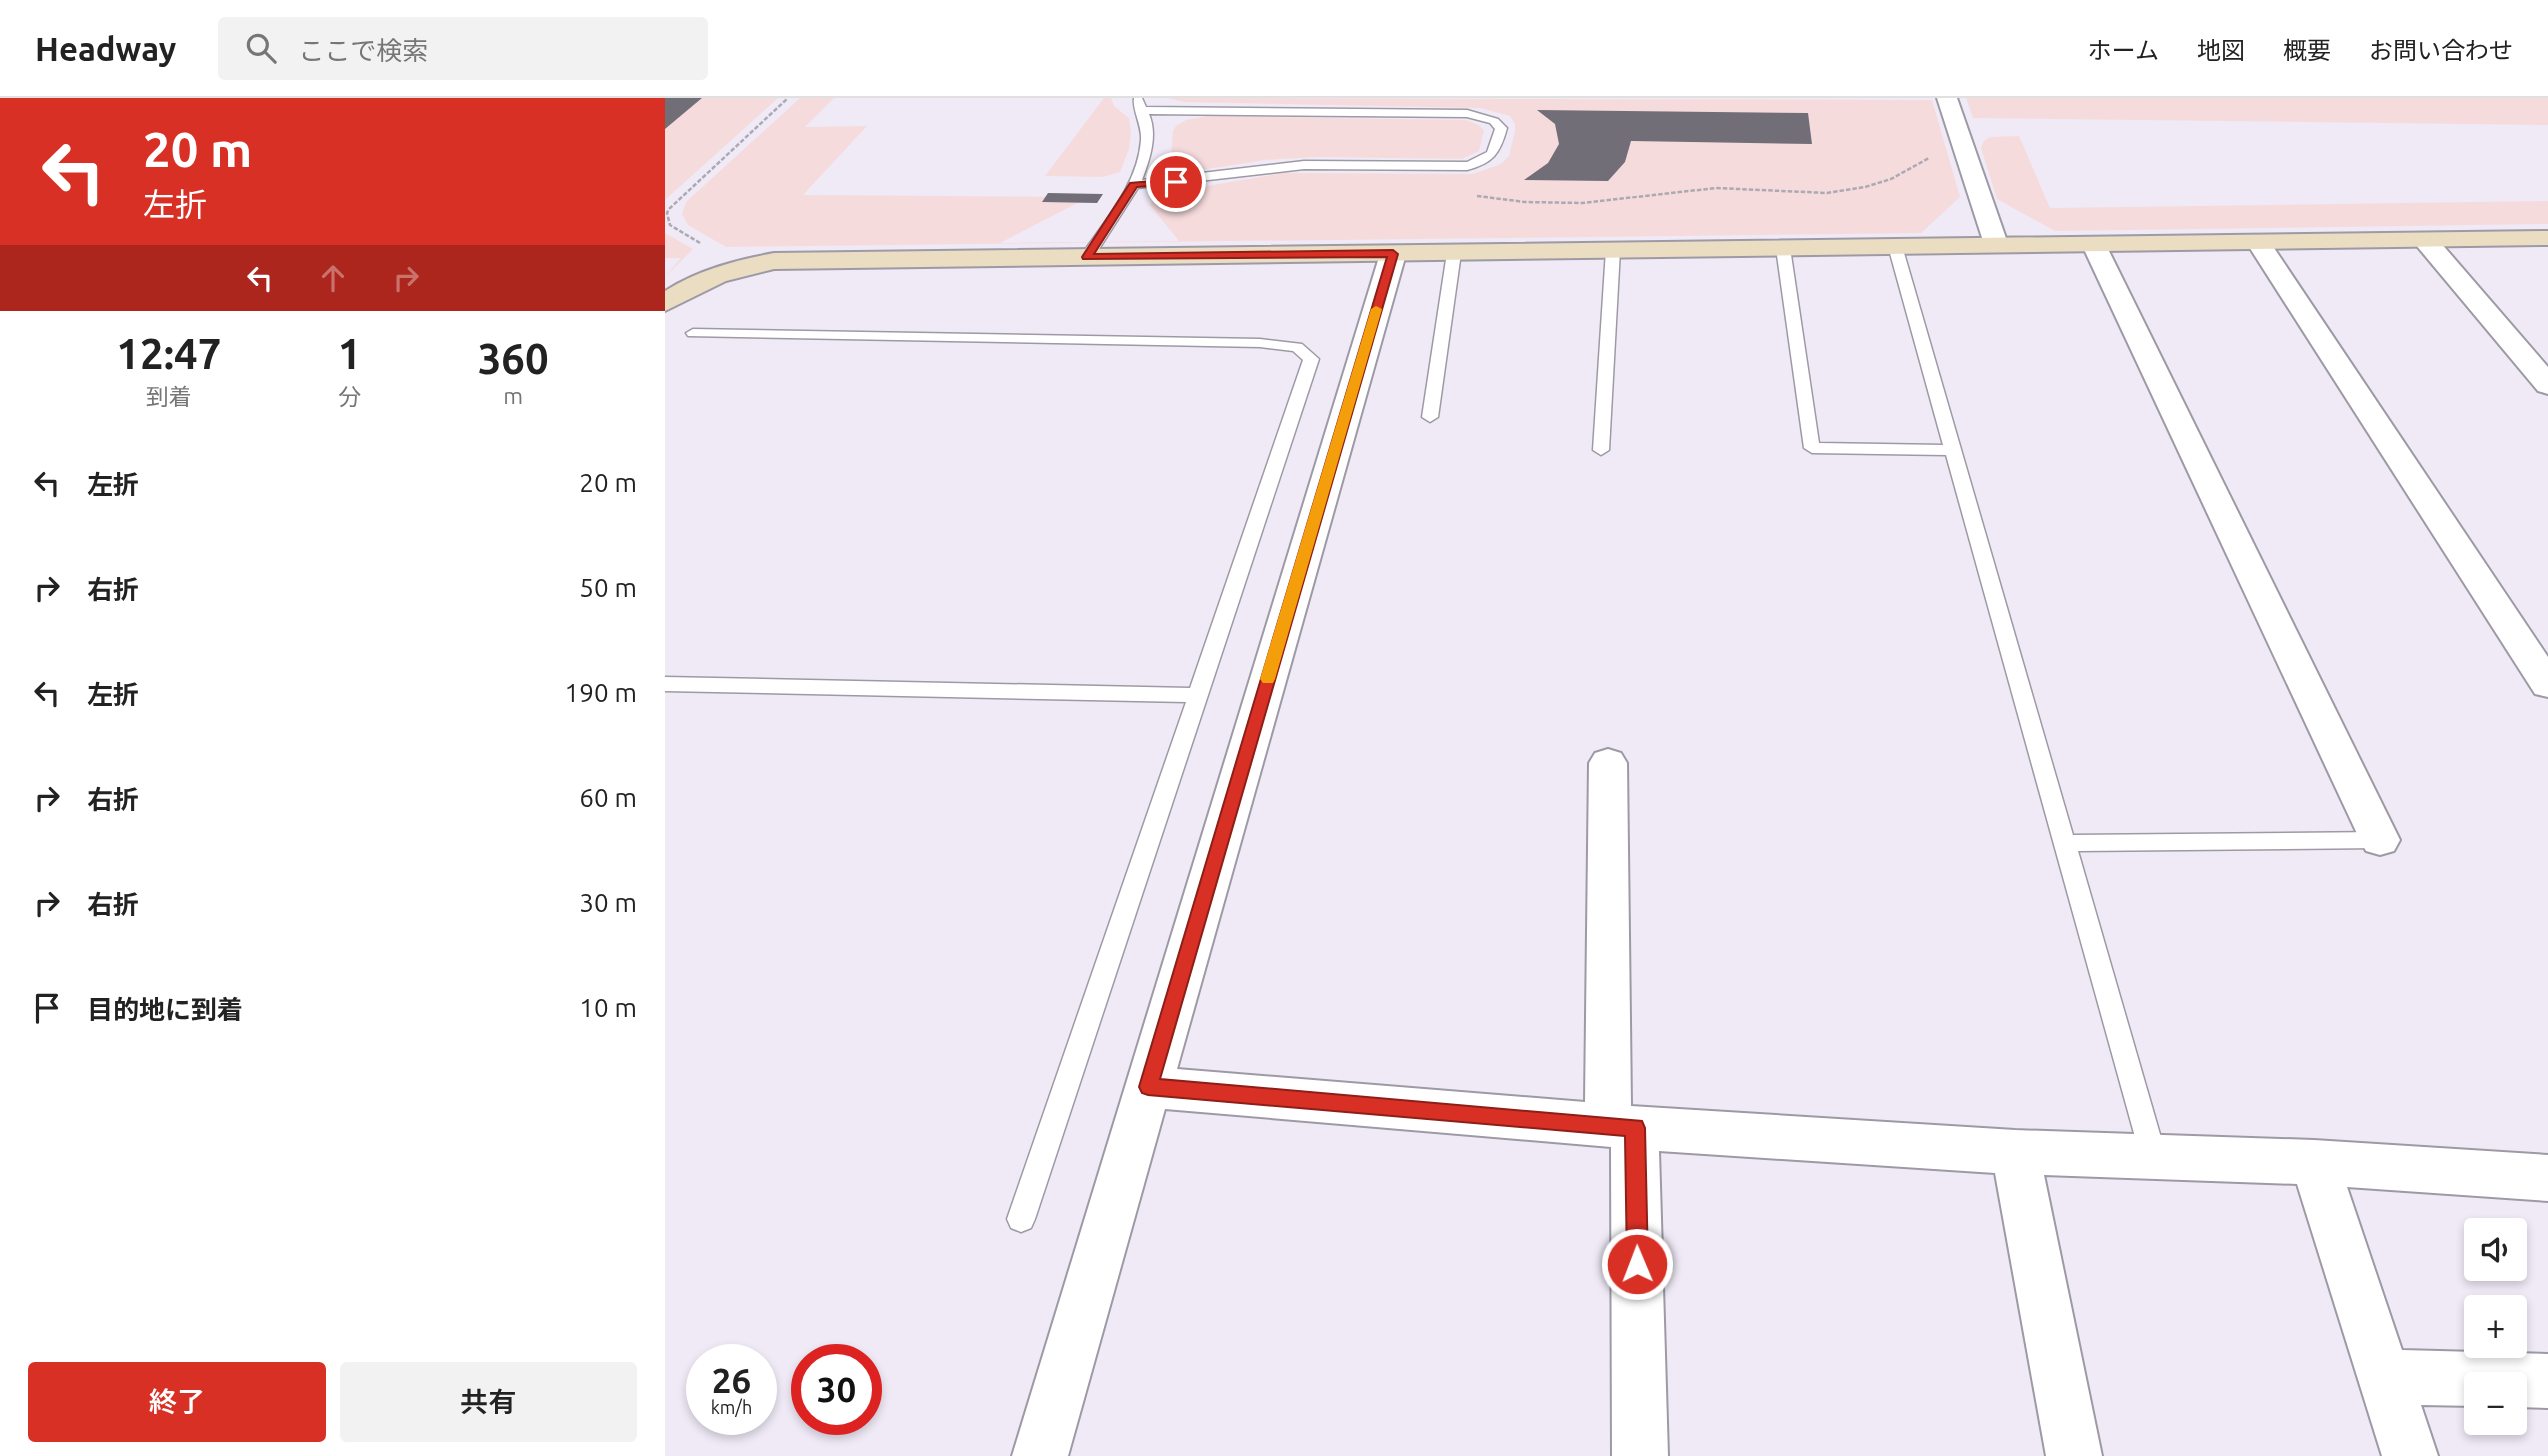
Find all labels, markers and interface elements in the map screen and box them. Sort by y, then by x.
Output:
search box [218,17,708,80]
icon: search [242,29,280,67]
text: Headway [35,30,176,67]
text: ここで検索 [298,36,428,65]
text: ホーム [2088,37,2159,64]
text: 地図 [2197,37,2245,64]
text: 概要 [2283,37,2331,64]
text: お問い合わせ [2369,37,2513,64]
text: 20 m [143,121,252,176]
icon: left [28,126,119,217]
pin [1146,152,1206,212]
icon: arrive [1157,163,1195,201]
text: 左折 [143,186,207,222]
icon: left [241,259,279,297]
icon: ahead [314,259,352,297]
icon: right [387,259,425,297]
text: 12:47 [116,330,221,377]
text: 1 [338,330,361,377]
text: 360 [478,335,549,382]
text: m [503,383,523,408]
text: 到着 [146,384,192,409]
text: 分 [338,384,361,409]
icon: left [28,464,66,502]
text: 20 m [579,468,637,497]
text: 左折 [87,470,139,499]
icon: right [28,569,66,607]
text: 50 m [579,573,637,602]
text: 右折 [87,575,139,604]
icon: left [28,674,66,712]
text: 190 m [565,678,637,707]
text: 左折 [87,680,139,709]
icon: right [28,779,66,817]
text: 60 m [579,783,637,812]
text: 右折 [87,785,139,814]
icon: right [28,884,66,922]
text: 30 m [579,888,637,917]
text: 右折 [87,890,139,919]
icon: arrive [28,989,66,1027]
text: 10 m [579,993,637,1022]
text: 目的地に到着 [87,995,243,1024]
map controls [2464,1218,2527,1435]
button: sound [2464,1218,2527,1281]
position arrow [1600,1227,1674,1301]
button: + [2464,1295,2527,1358]
speed limit sign: 30 [791,1344,882,1435]
text: 26 [712,1360,751,1400]
button: 終了 [28,1362,326,1442]
button: 共有 [340,1362,637,1442]
button: − [2464,1372,2527,1435]
text: km/h [711,1397,752,1417]

